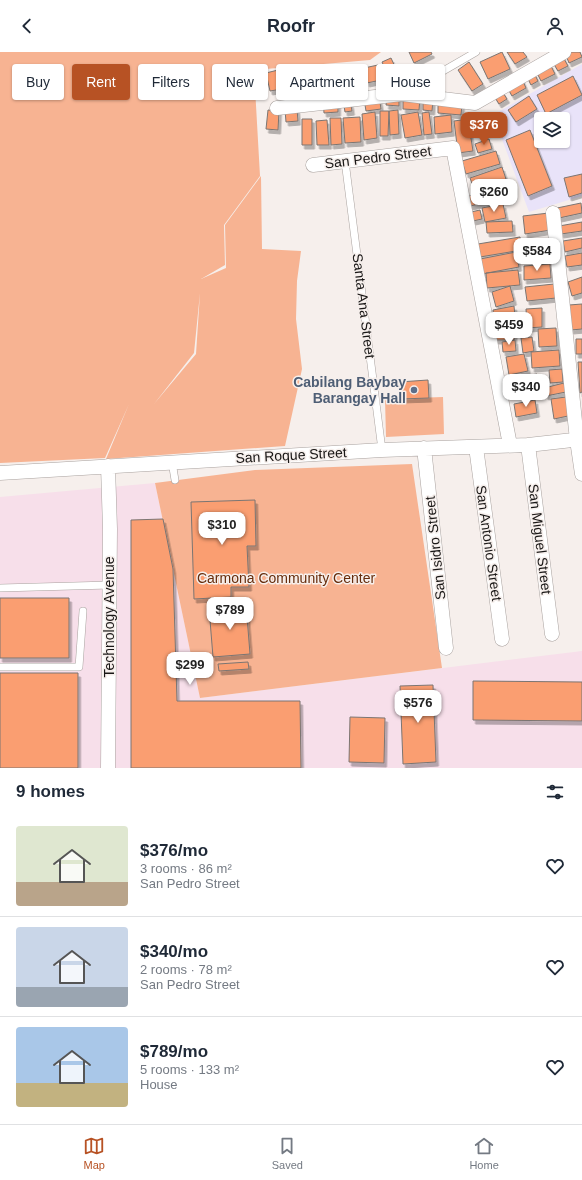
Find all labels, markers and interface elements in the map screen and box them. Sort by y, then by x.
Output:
icon: back [16,15,38,37]
icon: person [544,15,566,37]
text: Roofr [267,16,315,36]
chip: Buy [12,64,64,100]
chip: Rent [72,64,130,100]
chip: Filters [138,64,204,100]
chip: New [212,64,268,100]
chip: Apartment [276,64,368,100]
chip: House [376,64,445,100]
pin: $376 [460,112,508,146]
map controls [534,112,570,148]
button: layers [534,112,570,148]
text: $376 [470,117,498,132]
street label: San Pedro Street [324,143,432,171]
pin: $260 [470,179,518,213]
text: $260 [480,184,508,199]
pin: $584 [513,238,561,272]
text: $584 [523,243,551,258]
street label: Santa Ana Street [350,252,378,360]
pin: $459 [485,312,533,346]
text: $459 [495,317,523,332]
place label: Cabilang Baybay Barangay Hall [293,374,406,406]
pin: $340 [502,374,550,408]
text: $340 [512,379,540,394]
marker: Cabilang Baybay Barangay Hall [409,385,419,395]
street label: San Roque Street [235,444,347,466]
street label: San Miguel Street [525,483,555,595]
street label: San Antonio Street [473,484,505,602]
street label: San Isidro Street [422,495,448,601]
pin: $310 [198,512,246,546]
text: $310 [208,517,236,532]
street label: Technology Avenue [101,556,117,678]
park label: Carmona Community Center [197,570,375,586]
pin: $789 [206,597,254,631]
text: $789 [216,602,244,617]
pin: $299 [166,652,214,686]
text: $299 [176,657,204,672]
pin: $576 [394,690,442,724]
text: $576 [404,695,432,710]
icon: filters [544,781,566,803]
text: 9 homes [16,782,85,801]
text: $376/mo [140,841,208,860]
icon: home [48,842,96,890]
icon: heart [544,855,566,877]
text: 3 rooms · 86 m² [140,861,232,876]
text: San Pedro Street [140,876,240,891]
text: $340/mo [140,942,208,961]
icon: home [48,943,96,991]
icon: heart [544,956,566,978]
text: 2 rooms · 78 m² [140,962,232,977]
text: San Pedro Street [140,977,240,992]
text: $789/mo [140,1042,208,1061]
icon: home [48,1043,96,1091]
icon: heart [544,1056,566,1078]
text: 5 rooms · 133 m² [140,1062,239,1077]
text: House [140,1077,178,1092]
tab: Map [83,1135,105,1171]
tab: Saved [272,1135,303,1171]
tab: Home [469,1135,499,1171]

